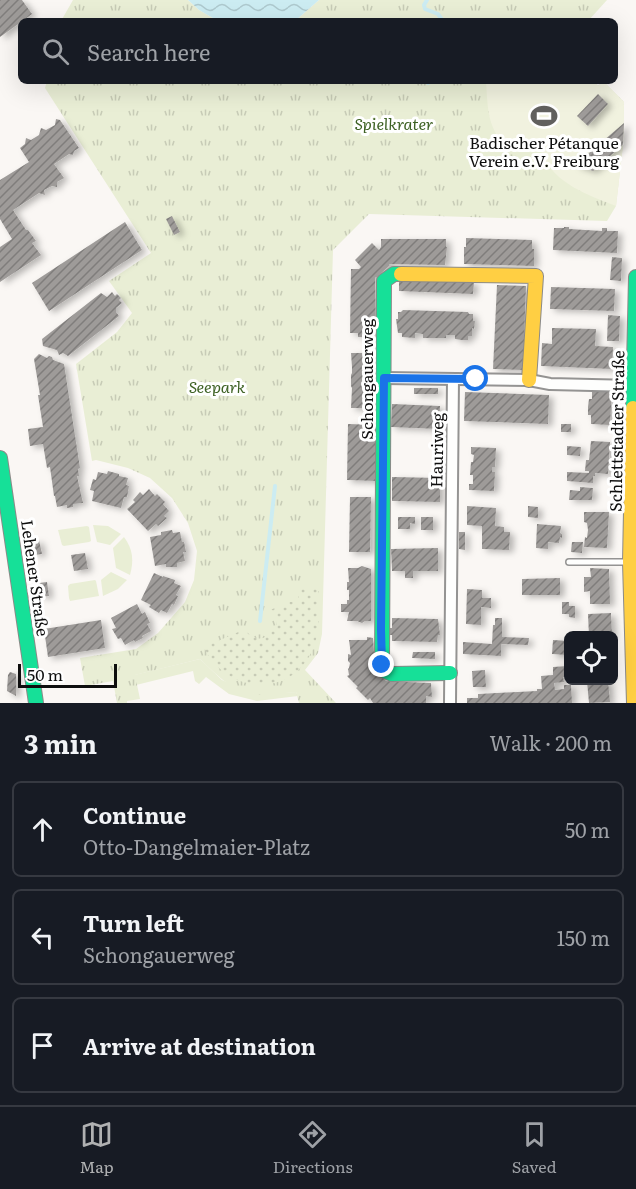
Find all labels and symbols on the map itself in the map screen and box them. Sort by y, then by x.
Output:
sports icon: Badischer Pétanque Verein e.V. Freiburg [529,101,559,131]
park label: Spielkrater [355,111,433,135]
place label: Badischer Pétanque Verein e.V. Freiburg [469,130,619,172]
street label: Schongauerweg [354,318,378,440]
street label: Schlettstadter Straße [603,350,629,512]
route start [462,365,488,391]
park label: Seepark [189,374,246,398]
street label: Hauriweg [423,412,449,488]
street label: Lehener Straße [16,518,56,638]
route end [368,651,394,677]
scale bar [18,661,117,688]

